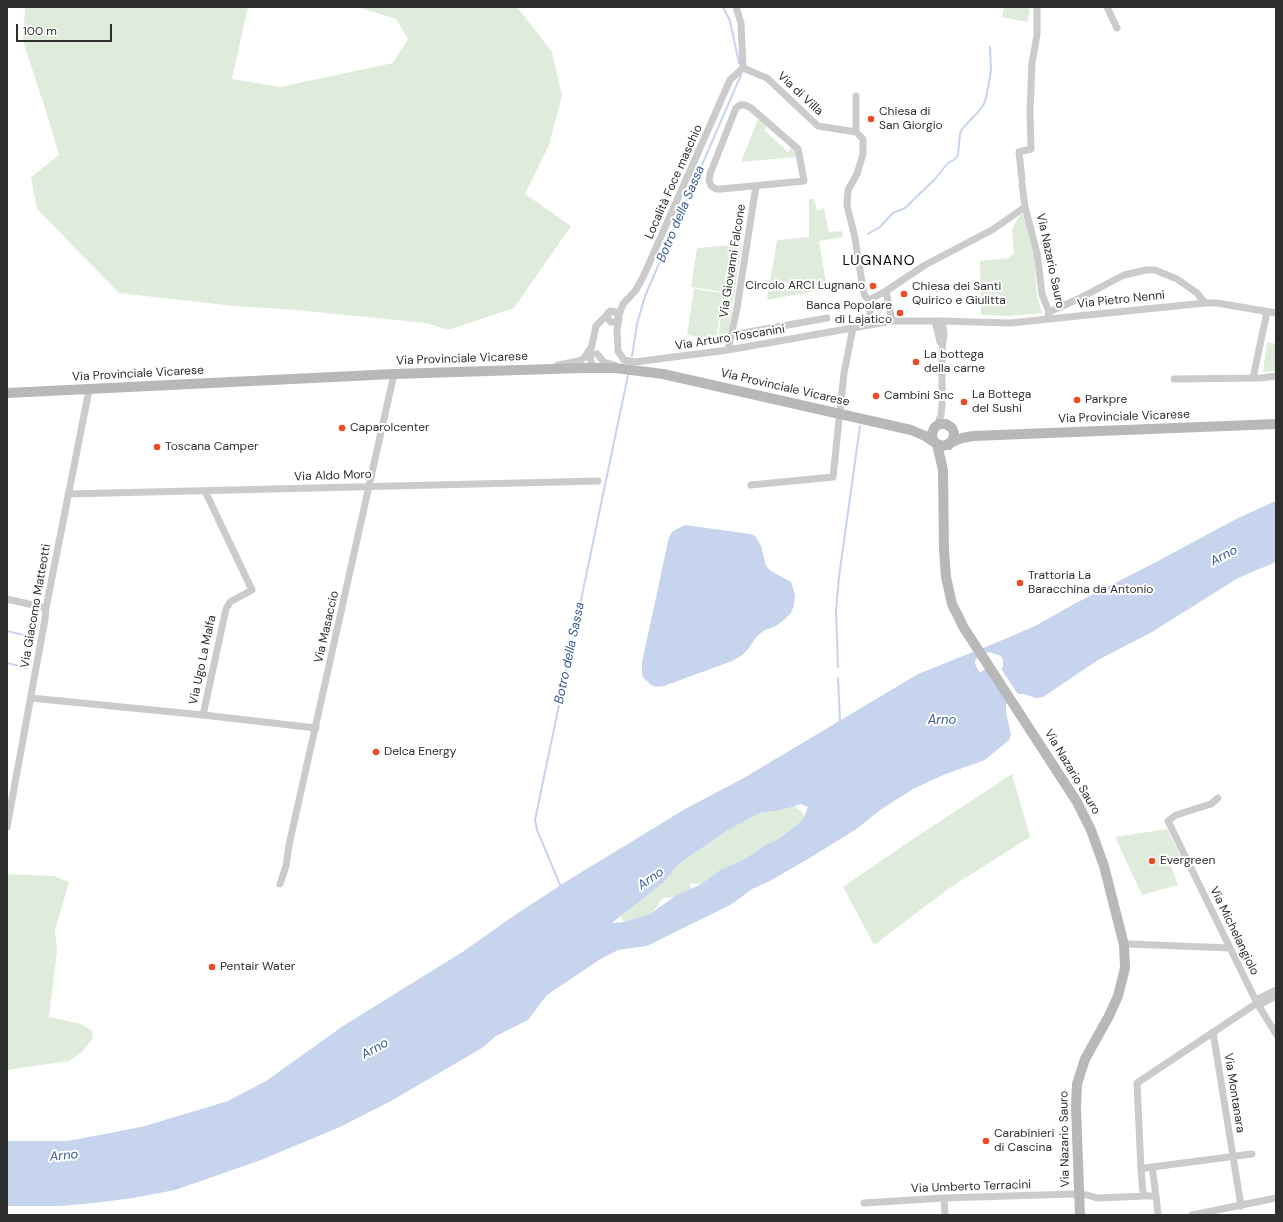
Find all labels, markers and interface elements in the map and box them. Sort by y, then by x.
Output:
scale bar [18,16,114,42]
text: 100 m [23,23,57,39]
street label: Via di Villa [774,69,826,119]
place label: Chiesa di San Giorgio [879,105,943,133]
marker: Chiesa di San Giorgio [866,114,876,124]
street label: Località Foce maschio [642,123,706,241]
water label: Botro della Sassa [654,163,708,265]
street label: Via Giovanni Falcone [717,203,749,319]
street label: Via Nazario Sauro [1033,212,1067,310]
district label: LUGNANO [842,253,916,269]
place label: Circolo ARCI Lugnano [745,279,865,293]
place label: Chiesa dei Santi Quirico e Giulitta [912,280,1006,308]
marker: Circolo ARCI Lugnano [868,281,878,291]
street label: Via Pietro Nenni [1076,288,1166,312]
marker: Chiesa dei Santi Quirico e Giulitta [899,289,909,299]
place label: Banca Popolare di Lajatico [806,299,892,327]
marker: Banca Popolare di Lajatico [895,308,905,318]
street label: Via Arturo Toscanini [674,322,786,354]
place label: La bottega della carne [924,348,985,376]
street label: Via Provinciale Vicarese [396,350,528,368]
marker: La bottega della carne [911,357,921,367]
street label: Via Provinciale Vicarese [72,363,204,385]
street label: Via Provinciale Vicarese [719,366,851,410]
place label: La Bottega del Sushi [972,388,1031,416]
place label: Cambini Snc [884,389,954,403]
marker: Cambini Snc [871,391,881,401]
place label: Parkpre [1085,393,1127,407]
marker: Parkpre [1072,395,1082,405]
marker: La Bottega del Sushi [959,397,969,407]
street label: Via Provinciale Vicarese [1058,408,1190,426]
place label: Caparolcenter [350,421,430,435]
marker: Caparolcenter [337,423,347,433]
place label: Toscana Camper [165,440,258,454]
marker: Toscana Camper [152,442,162,452]
street label: Via Aldo Moro [294,467,372,485]
water label: Arno [1208,542,1240,570]
street label: Via Giacomo Matteotti [18,543,54,669]
place label: Trattoria La Baracchina da Antonio [1028,569,1153,597]
marker: Trattoria La Baracchina da Antonio [1015,578,1025,588]
street label: Via Masaccio [312,590,342,664]
water label: Botro della Sassa [552,601,588,705]
street label: Via Ugo La Malfa [187,614,219,706]
water label: Arno [928,713,956,729]
street label: Via Nazario Sauro [1041,727,1103,817]
place label: Delca Energy [384,745,456,759]
marker: Delca Energy [371,747,381,757]
place label: Evergreen [1160,854,1215,868]
marker: Evergreen [1147,856,1157,866]
water label: Arno [635,864,667,894]
street label: Via Michelangiolo [1206,884,1262,978]
place label: Pentair Water [220,960,295,974]
marker: Pentair Water [207,962,217,972]
water label: Arno [359,1035,391,1063]
street label: Via Montanara [1221,1052,1247,1134]
street label: Via Nazario Sauro [1057,1090,1073,1188]
place label: Carabinieri di Cascina [994,1127,1054,1155]
marker: Carabinieri di Cascina [981,1136,991,1146]
water label: Arno [49,1147,79,1165]
street label: Via Umberto Terracini [911,1178,1031,1196]

